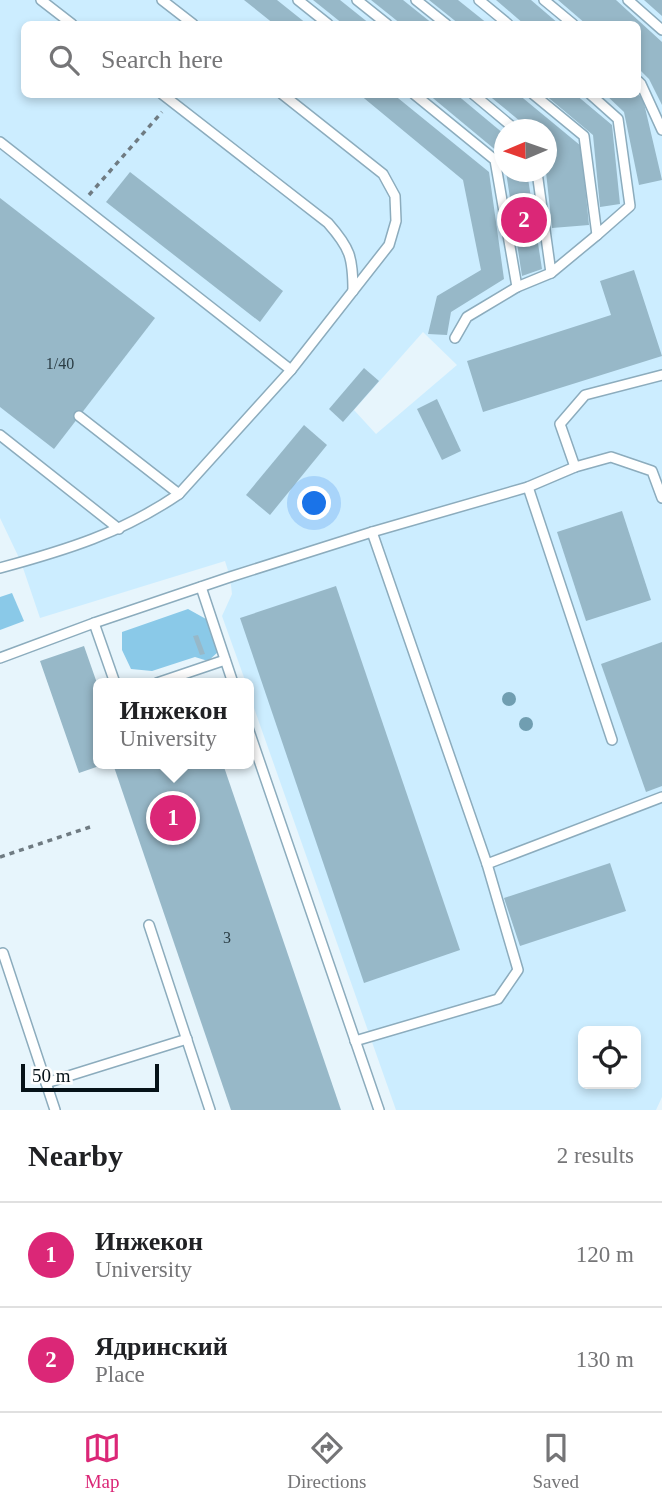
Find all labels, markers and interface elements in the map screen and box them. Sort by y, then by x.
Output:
search box [21,21,641,98]
icon: search [45,41,83,79]
text: Search here [101,45,223,74]
north arrow [494,119,557,182]
pin: 2 [501,194,547,246]
house number: 1/40 [46,355,74,372]
your location [297,486,331,520]
popup [93,678,254,769]
text: Инжекон [120,696,227,725]
text: University [120,726,217,751]
pin: 1 [150,792,196,844]
house number: 3 [223,929,231,946]
map controls [578,1026,641,1089]
button: locate [578,1026,641,1089]
scale bar [21,1061,159,1093]
text: 50 m [32,1065,71,1086]
text: Nearby [28,1139,123,1172]
text: 2 results [557,1143,634,1168]
text: Инжекон [95,1227,203,1256]
text: 1 [45,1242,57,1267]
text: 120 m [576,1242,634,1267]
text: University [95,1257,192,1282]
text: Ядринский [95,1332,228,1361]
text: 2 [45,1347,57,1372]
text: 130 m [576,1347,634,1372]
text: Place [95,1362,145,1387]
tab: Map [83,1429,121,1493]
tab: Directions [287,1429,366,1493]
tab: Saved [532,1429,579,1493]

